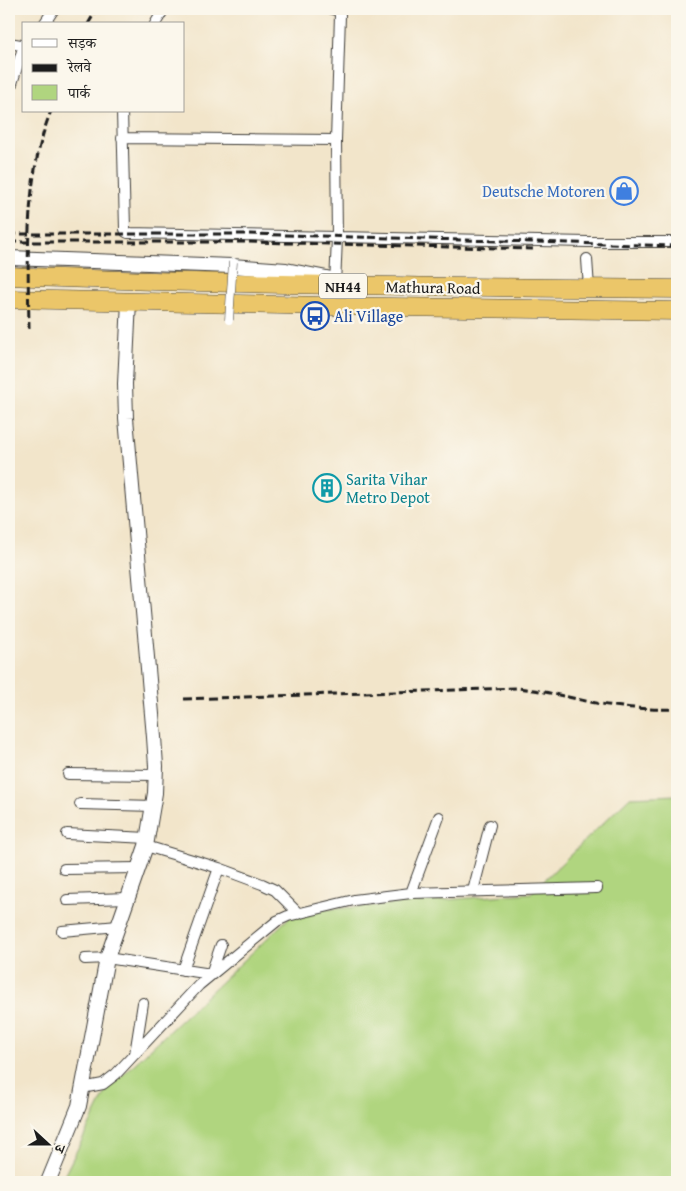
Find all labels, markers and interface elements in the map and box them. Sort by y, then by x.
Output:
legend [22,22,185,112]
text: सड़क [67,32,97,53]
text: रेलवे [66,56,92,77]
text: पार्क [67,82,91,103]
shop icon: Deutsche Motoren [609,176,639,206]
place label: Deutsche Motoren [482,179,605,203]
road number: NH44 [319,274,367,298]
street label: Mathura Road [385,274,481,300]
bus stop icon: Ali Village [300,301,330,331]
place label: Ali Village [334,304,403,328]
place label: Sarita Vihar Metro Depot [346,467,430,509]
building icon: Sarita Vihar Metro Depot [312,473,342,503]
north arrow [22,1118,72,1168]
text: उ [49,1141,71,1156]

